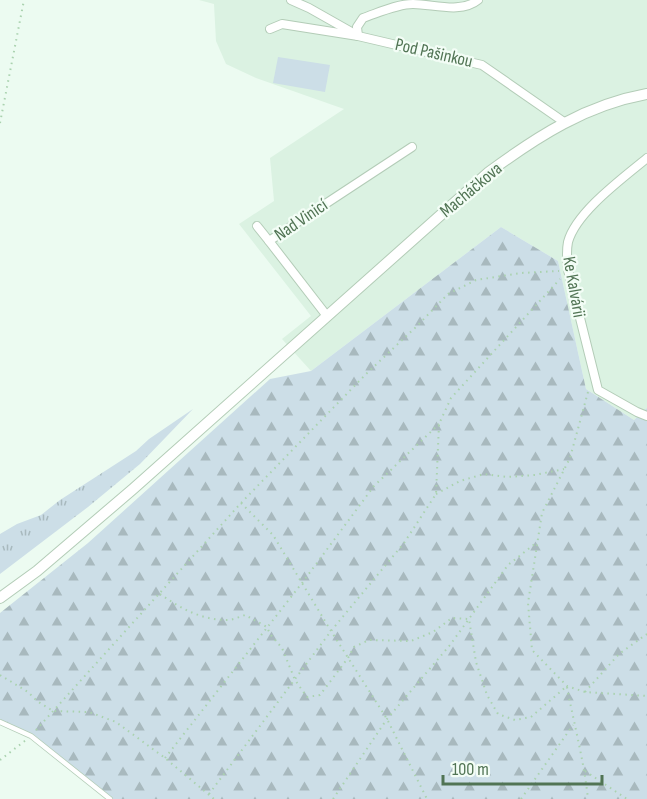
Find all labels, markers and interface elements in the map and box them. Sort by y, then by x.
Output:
street label: Pod Pašinkou [393,34,475,72]
street label: Macháčkova [436,158,506,222]
street label: Nad Vinicí [270,194,332,245]
street label: Ke Kalvárii [558,255,590,319]
scale bar [443,748,602,786]
text: 100 m [452,759,489,780]

